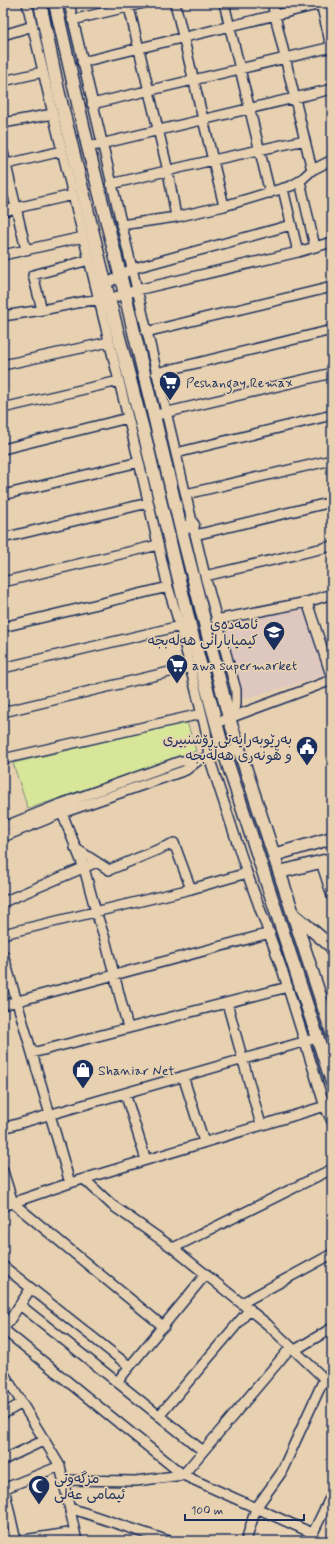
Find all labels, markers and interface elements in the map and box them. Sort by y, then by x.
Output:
supermarket icon: Peshangay Remax [157,369,183,402]
place label: Peshangay Remax [186,374,293,394]
place label: ئامەدەی کیمیابارانی هەلەبجە [148,616,258,650]
school or university icon: ئامەدەی کیمیابارانی هەلەبجە [261,619,287,652]
supermarket icon: awa supermarket [164,652,190,685]
place label: awa supermarket [192,657,297,675]
place label: بەڕێوبەرایەتی ڕۆشنبیری و هونەری هەڵەبجە [163,731,292,765]
public building icon: بەڕێوبەرایەتی ڕۆشنبیری و هونەری هەڵەبجە [294,734,320,767]
shop icon: Shaniar Net [70,1057,96,1090]
place label: Shaniar Net [98,1062,175,1080]
place label: مزگەوتی ئیمامی عەلی [54,1470,125,1504]
mosque icon: مزگەوتی ئیمامی عەلی [26,1473,52,1506]
scale bar [185,1496,304,1522]
text: 100 m [191,1503,223,1519]

